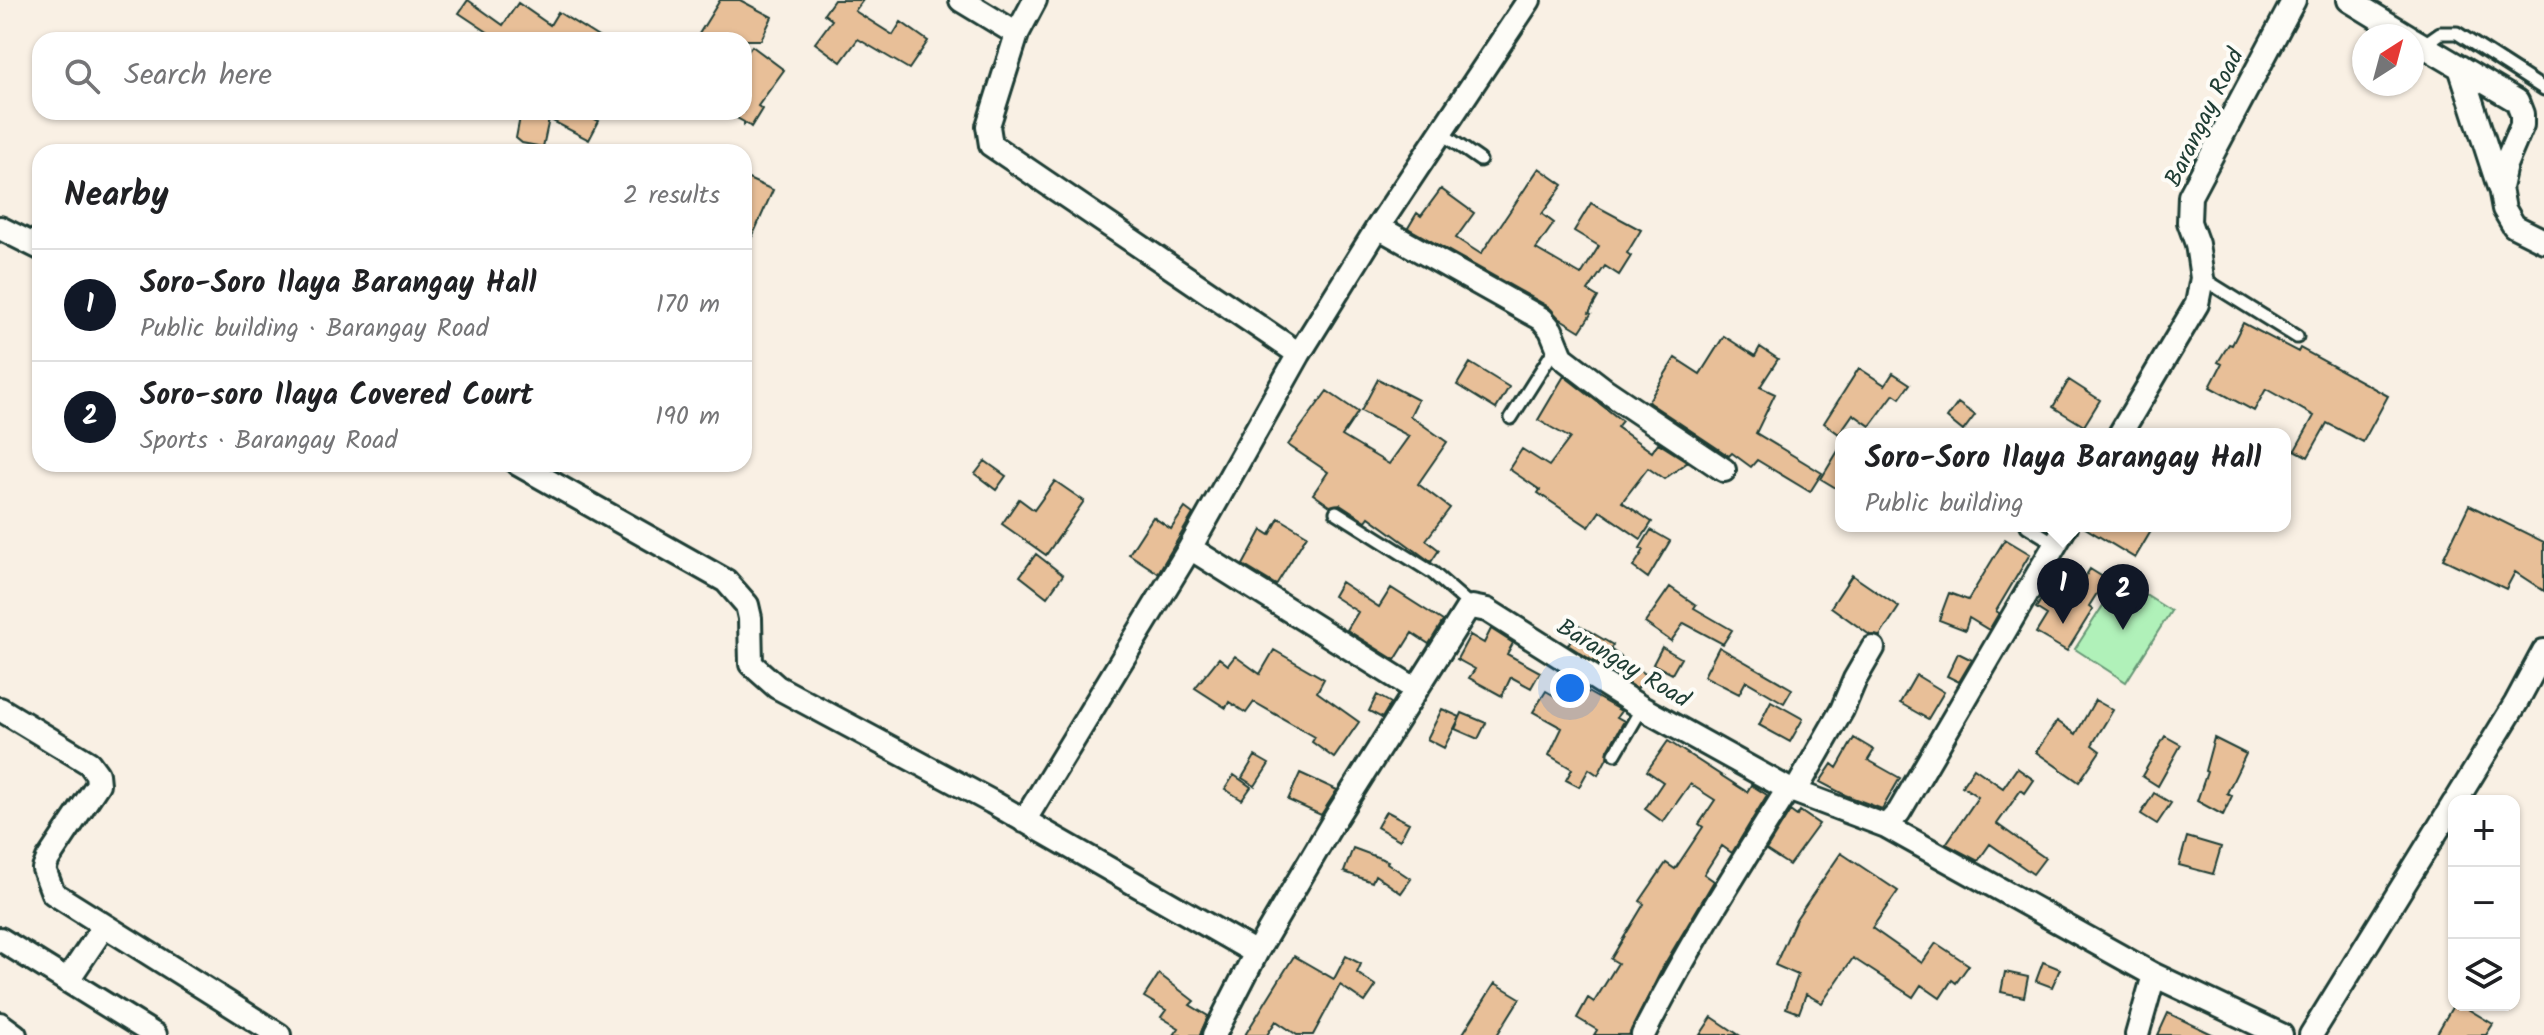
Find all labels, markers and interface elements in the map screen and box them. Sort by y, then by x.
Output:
north arrow [2352,24,2424,96]
search box [32,32,752,120]
street label: Barangay Road [2155,41,2256,194]
text: Search here [124,52,272,100]
icon: search [60,54,104,98]
text: Nearby [64,169,169,223]
text: 2 results [623,175,720,217]
text: Soro-Soro Ilaya Barangay Hall [140,260,537,308]
text: 1 [86,284,94,326]
text: 170 m [656,284,720,326]
text: Public building · Barangay Road [140,308,489,350]
text: Soro-soro Ilaya Covered Court [140,372,533,420]
text: 2 [82,396,98,438]
text: 190 m [655,396,720,438]
text: Sports · Barangay Road [140,420,397,462]
popup [1835,428,2291,532]
text: Soro-Soro Ilaya Barangay Hall [1865,435,2261,483]
text: Public building [1865,483,2024,525]
pin: 1 [2037,558,2089,624]
pin: 2 [2097,564,2149,630]
street label: Barangay Road [1549,609,1698,720]
your location [1550,668,1590,708]
map controls [2448,795,2520,1011]
button: + [2448,795,2520,867]
button: − [2448,867,2520,939]
button: layers [2448,939,2520,1011]

